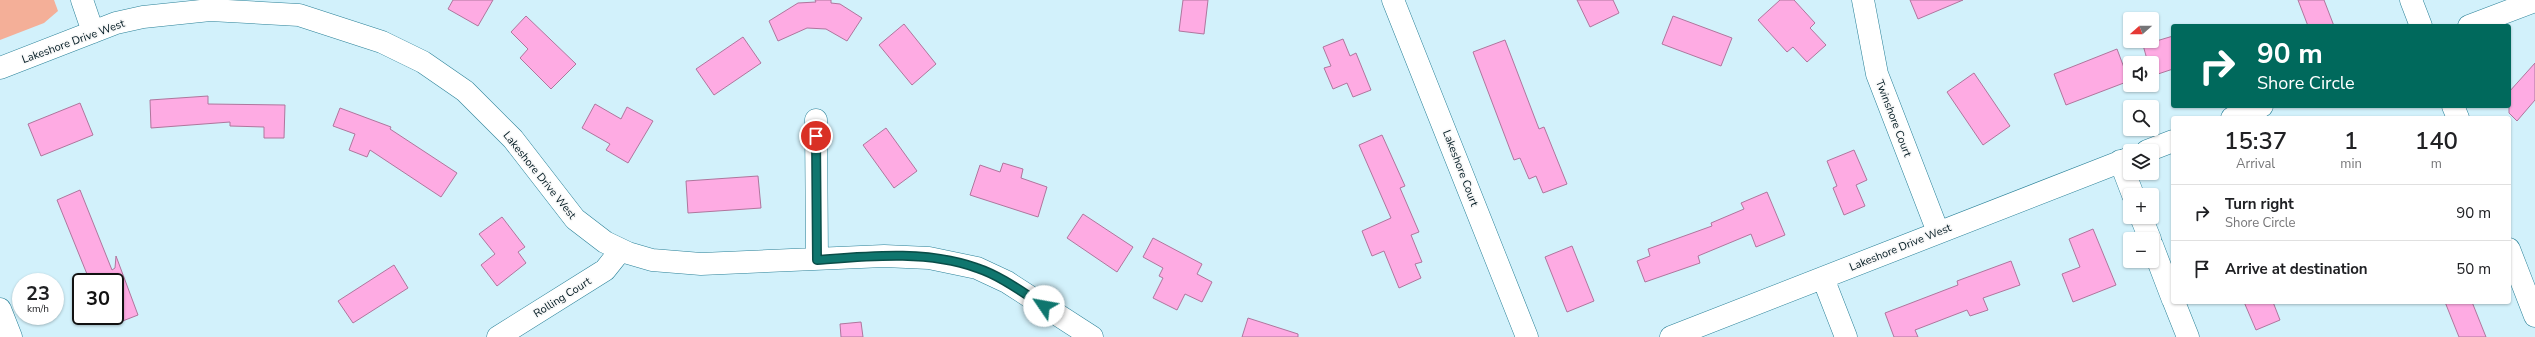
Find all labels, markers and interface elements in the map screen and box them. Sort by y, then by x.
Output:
north arrow [2123,12,2159,48]
map controls [2123,12,2159,268]
street label: Lakeshore Drive West [20,16,127,67]
text: 90 m [2257,35,2323,73]
icon: right [2191,40,2243,92]
button: sound [2123,56,2159,92]
text: Shore Circle [2257,71,2355,95]
street label: Twinshore Court [1872,77,1915,159]
button: search [2123,100,2159,136]
pin [799,119,833,153]
icon: arrive [805,125,827,147]
text: 15:37 [2224,125,2287,157]
text: 1 [2344,125,2358,157]
text: 140 [2415,125,2458,157]
street label: Lakeshore Drive West [500,128,580,222]
street label: Lakeshore Court [1439,128,1482,209]
button: layers [2123,144,2159,180]
text: Arrival [2236,155,2275,173]
text: min [2340,155,2362,173]
text: m [2431,155,2442,173]
button: + [2123,188,2159,224]
text: Turn right [2225,194,2294,214]
icon: right [2191,202,2213,224]
text: 90 m [2456,203,2491,223]
text: Shore Circle [2225,214,2296,232]
street label: Lakeshore Drive West [1847,220,1953,275]
button: − [2123,232,2159,268]
icon: arrive [2191,258,2213,280]
text: Arrive at destination [2225,259,2368,279]
text: 50 m [2456,259,2491,279]
speed limit sign: 30 [72,273,124,325]
street label: Rolling Court [531,274,594,321]
text: 23 [26,280,50,307]
position arrow [1023,285,1065,327]
text: km/h [27,302,49,316]

